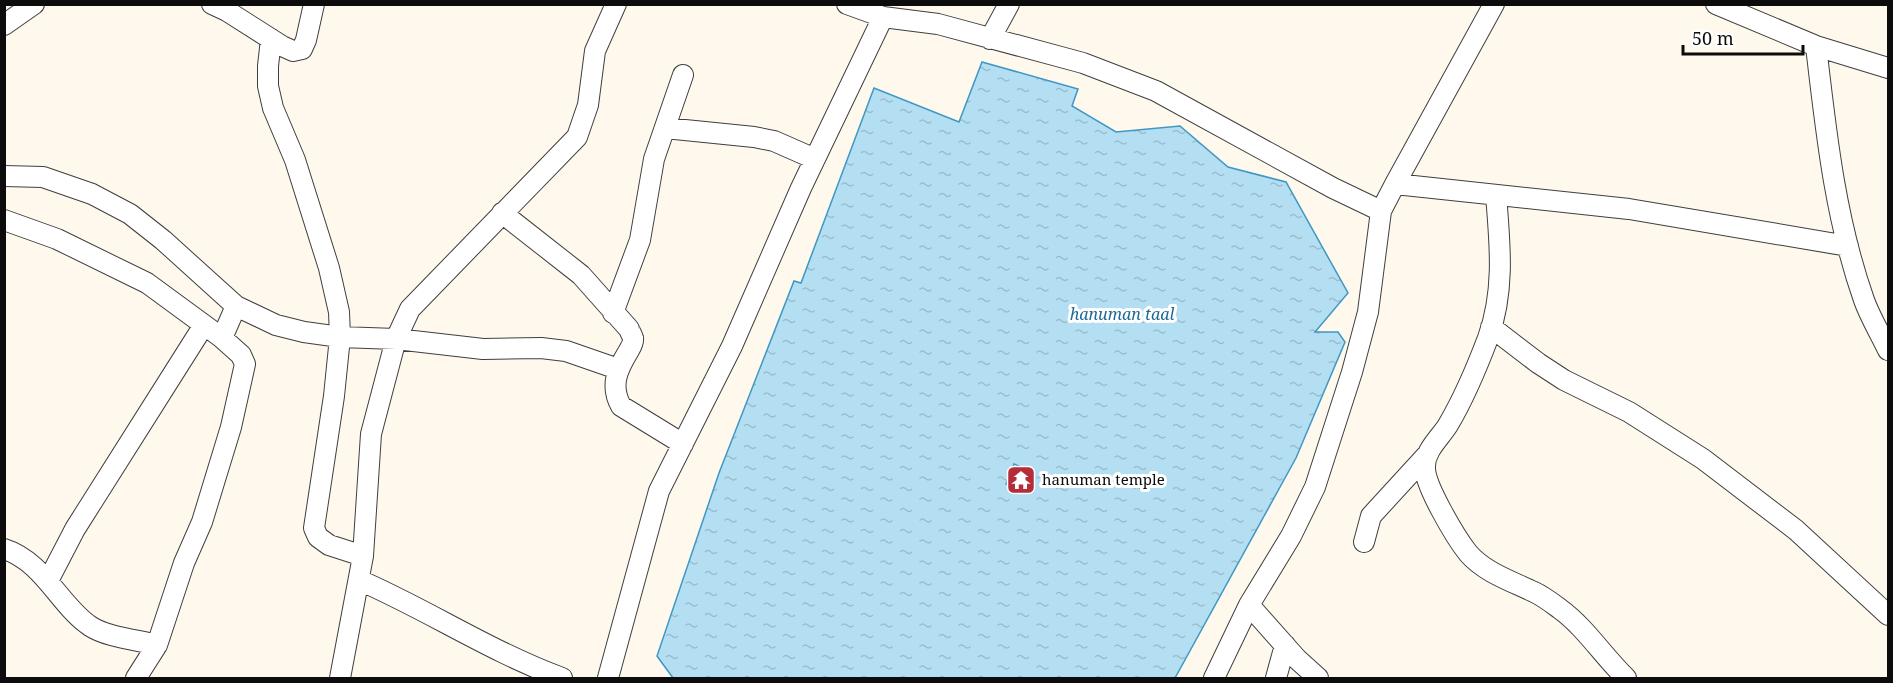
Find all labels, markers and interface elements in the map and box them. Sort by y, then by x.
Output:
scale bar [1683,18,1803,56]
text: 50 m [1692,26,1734,50]
water label: hanuman taal [1070,303,1174,325]
temple icon: hanuman temple [1005,464,1037,496]
place label: hanuman temple [1042,469,1165,489]

